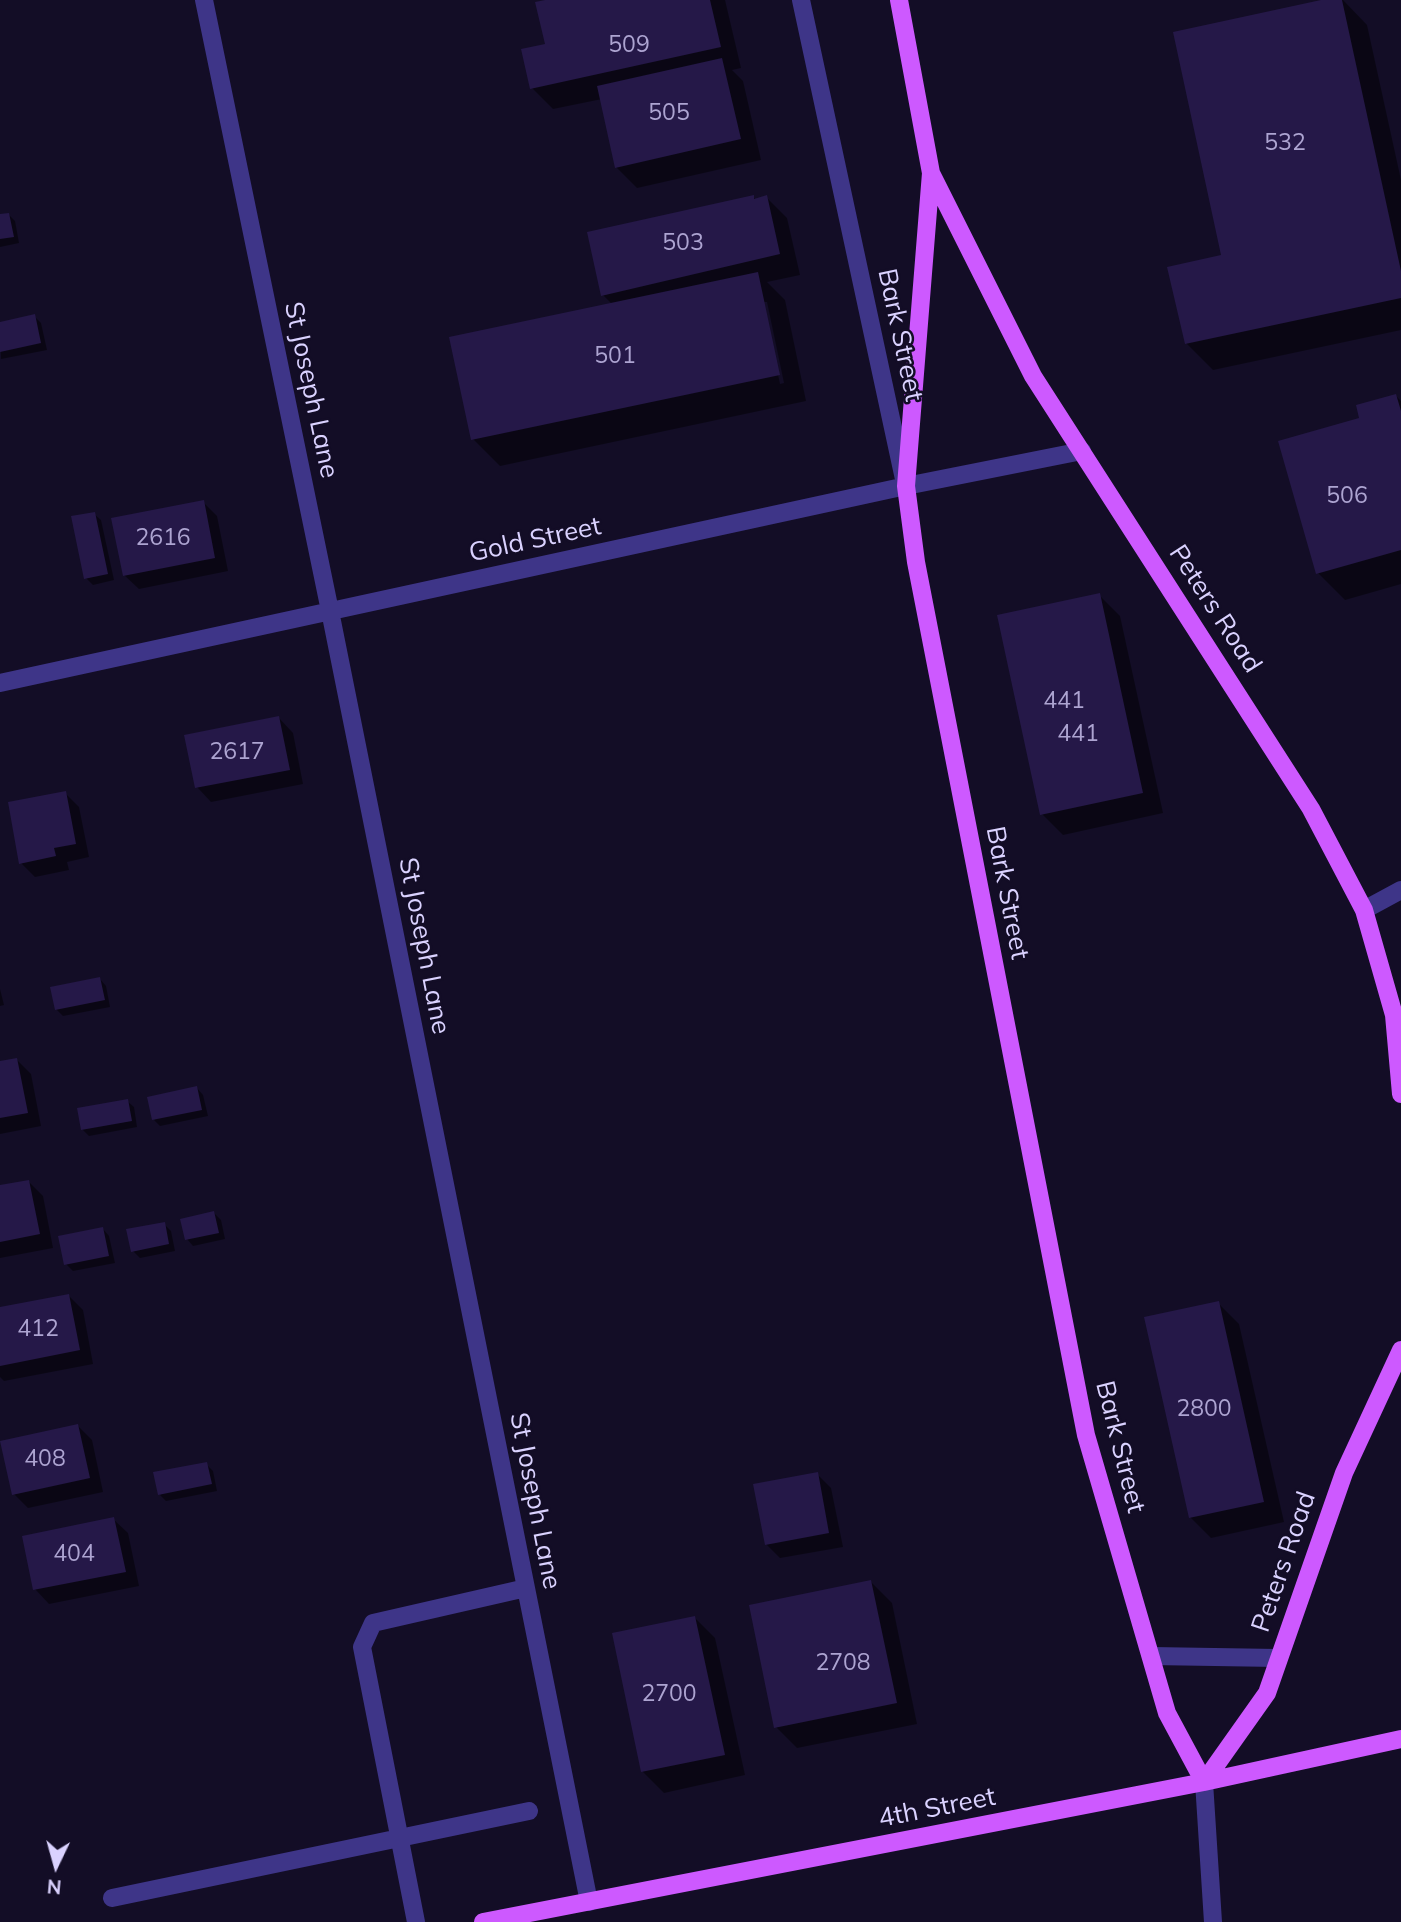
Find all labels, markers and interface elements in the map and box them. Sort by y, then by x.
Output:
house number: 509 [608,31,650,59]
house number: 505 [648,99,690,127]
house number: 532 [1264,129,1306,157]
house number: 503 [662,229,704,257]
street label: Bark Street [871,266,929,404]
street label: St Joseph Lane [277,299,345,481]
house number: 501 [594,342,636,370]
house number: 506 [1326,482,1368,510]
street label: Gold Street [466,511,604,569]
house number: 2616 [135,524,191,552]
street label: Peters Road [1162,539,1268,679]
house number: 441 [1043,687,1085,715]
house number: 441 [1057,720,1099,748]
house number: 2617 [209,738,265,766]
street label: Bark Street [979,824,1035,962]
street label: St Joseph Lane [392,855,456,1037]
house number: 412 [17,1315,59,1343]
street label: Bark Street [1089,1378,1151,1516]
house number: 2800 [1176,1395,1232,1423]
street label: St Joseph Lane [503,1410,567,1592]
house number: 408 [24,1445,66,1473]
street label: Peters Road [1245,1488,1323,1636]
house number: 404 [53,1540,95,1568]
house number: 2708 [815,1649,871,1677]
house number: 2700 [641,1680,697,1708]
street label: 4th Street [876,1781,998,1835]
north arrow [21,1831,91,1901]
text: N [46,1874,62,1900]

